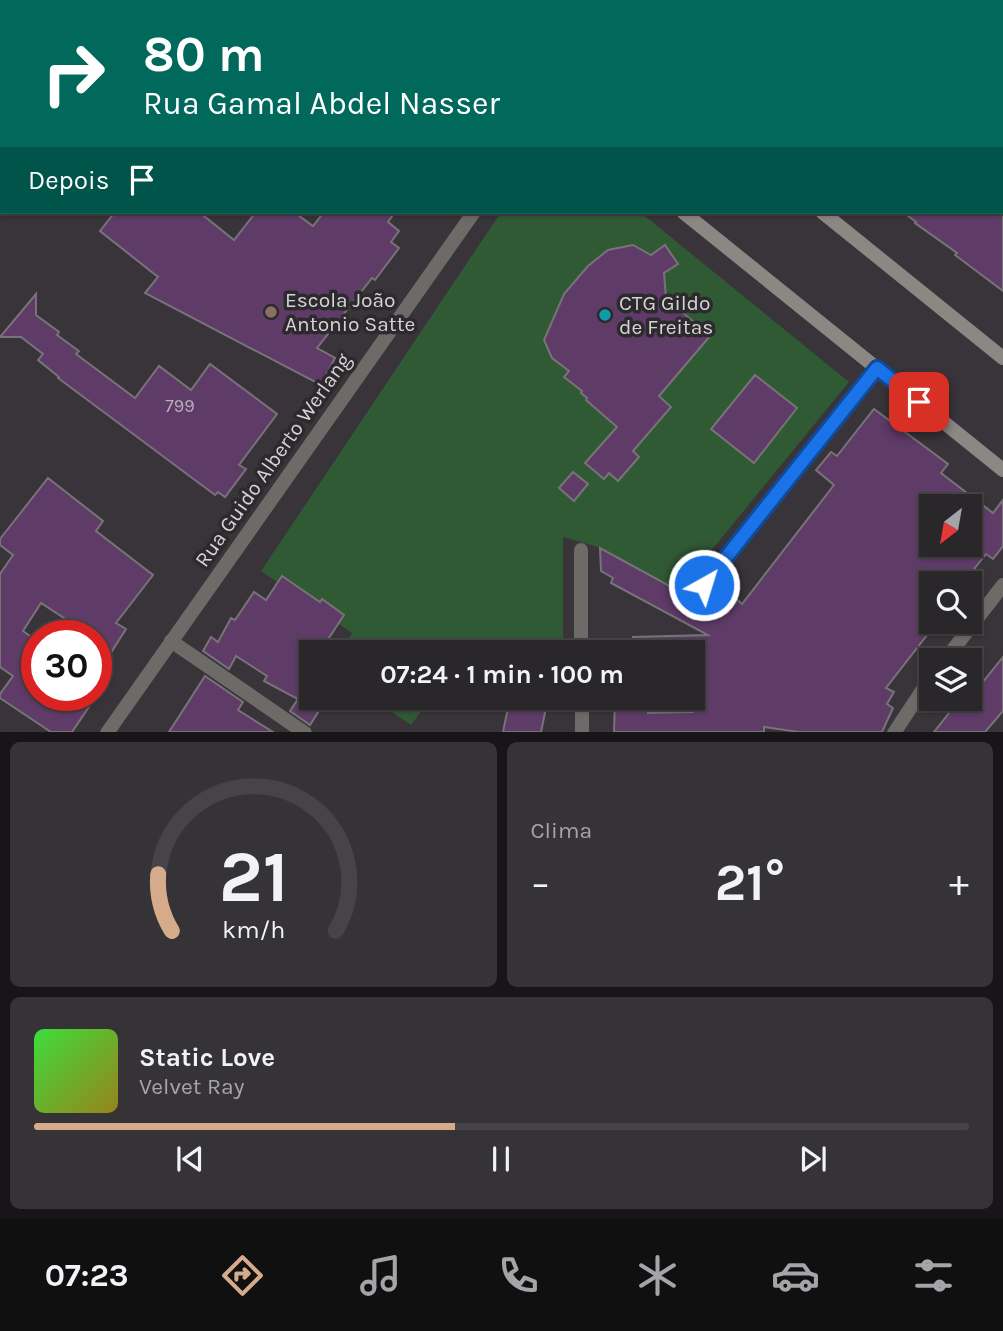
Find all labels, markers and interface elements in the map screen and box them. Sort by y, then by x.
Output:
text: 80 m [143,26,265,83]
icon: right [28,28,119,119]
text: Rua Gamal Abdel Nasser [143,85,500,122]
icon: arrive [123,161,161,199]
text: Depois [28,165,109,196]
place label: Escola João Antonio Satte [285,288,415,336]
place label: CTG Gildo de Freitas [619,291,713,339]
marker: Escola João Antonio Satte [263,304,279,320]
marker: CTG Gildo de Freitas [597,307,613,323]
street label: Rua Guido Alberto Werlang [190,349,356,571]
pin [889,372,949,432]
icon: arrive [900,383,938,421]
house number: 799 [165,395,195,417]
north arrow [919,494,982,556]
map controls [919,494,982,711]
position arrow [667,548,741,622]
button: search [919,571,982,634]
speed limit sign: 30 [21,620,112,711]
button: layers [919,648,982,711]
text: 07:24 · 1 min · 100 m [380,659,624,690]
text: Clima [531,817,592,844]
text: 21 [218,834,288,919]
text: 21° [715,852,785,913]
text: − [531,861,550,906]
text: + [949,861,969,906]
text: km/h [222,914,285,943]
text: Static Love [139,1042,275,1073]
text: Velvet Ray [139,1073,244,1100]
icon: previous [171,1140,209,1178]
icon: pause [482,1140,520,1178]
icon: next [794,1140,832,1178]
icon: directions [218,1251,267,1300]
icon: music [356,1251,405,1300]
icon: phone [494,1251,543,1300]
icon: climate [633,1251,682,1300]
icon: car [771,1251,820,1300]
icon: filters [909,1251,958,1300]
text: 07:23 [45,1257,129,1294]

